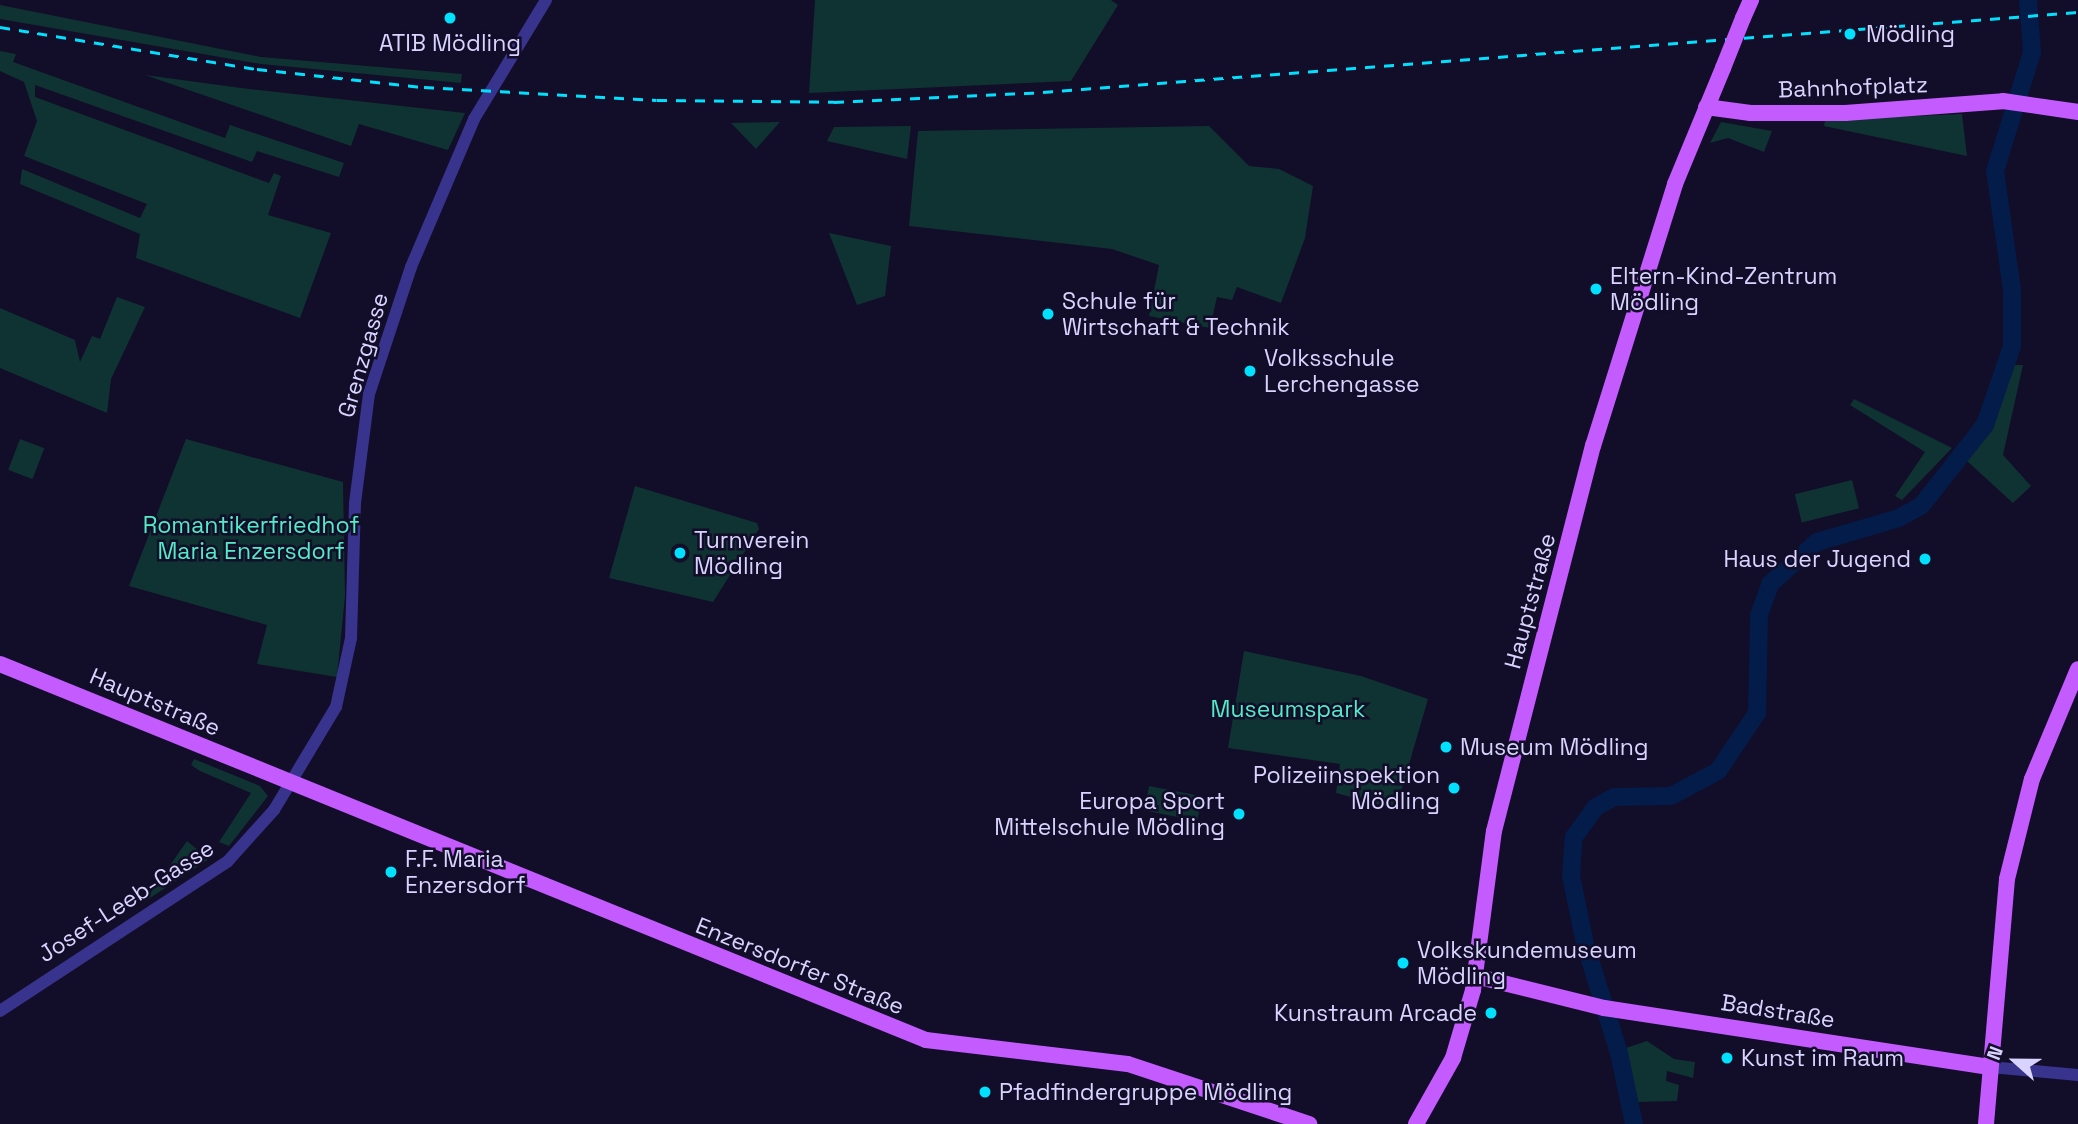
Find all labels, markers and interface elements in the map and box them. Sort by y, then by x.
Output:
marker: ATIB Mödling [442,10,458,26]
place label: Mödling [1866,20,1955,48]
marker: Mödling [1840,24,1860,44]
place label: ATIB Mödling [379,29,521,57]
street label: Bahnhofplatz [1777,71,1929,103]
place label: Eltern-Kind-Zentrum Mödling [1610,262,1837,316]
marker: Eltern-Kind-Zentrum Mödling [1588,281,1604,297]
place label: Schule für Wirtschaft & Technik [1062,287,1290,341]
street label: Grenzgasse [332,289,394,421]
marker: Schule für Wirtschaft & Technik [1040,306,1056,322]
place label: Volksschule Lerchengasse [1264,344,1420,398]
marker: Volksschule Lerchengasse [1242,363,1258,379]
park label: Romantikerfriedhof Maria Enzersdorf [143,511,359,565]
place label: Turnverein Mödling [694,526,809,580]
street label: Hauptstraße [1499,530,1561,672]
marker: Turnverein Mödling [672,545,688,561]
place label: Haus der Jugend [1723,545,1911,573]
marker: Haus der Jugend [1917,551,1933,567]
street label: Hauptstraße [86,662,224,742]
park label: Museumspark [1211,695,1365,723]
place label: Museum Mödling [1460,733,1649,761]
marker: Museum Mödling [1438,739,1454,755]
place label: Polizeiinspektion Mödling [1253,761,1440,815]
marker: Polizeiinspektion Mödling [1446,780,1462,796]
place label: Europa Sport Mittelschule Mödling [994,787,1225,841]
marker: Europa Sport Mittelschule Mödling [1231,806,1247,822]
street label: Josef-Leeb-Gasse [33,834,219,968]
place label: F.F. Maria Enzersdorf [405,845,526,899]
marker: F.F. Maria Enzersdorf [383,864,399,880]
street label: Enzersdorfer Straße [692,912,908,1020]
place label: Volkskundemuseum Mödling [1417,936,1637,990]
marker: Volkskundemuseum Mödling [1395,955,1411,971]
street label: Badstraße [1719,988,1837,1034]
place label: Kunstraum Arcade [1274,999,1477,1027]
marker: Kunstraum Arcade [1483,1005,1499,1021]
north arrow [1980,1026,2050,1096]
text: N [1981,1043,2009,1064]
place label: Kunst im Raum [1741,1044,1904,1072]
marker: Kunst im Raum [1719,1050,1735,1066]
place label: Pfadfindergruppe Mödling [999,1078,1292,1106]
marker: Pfadfindergruppe Mödling [977,1084,993,1100]

